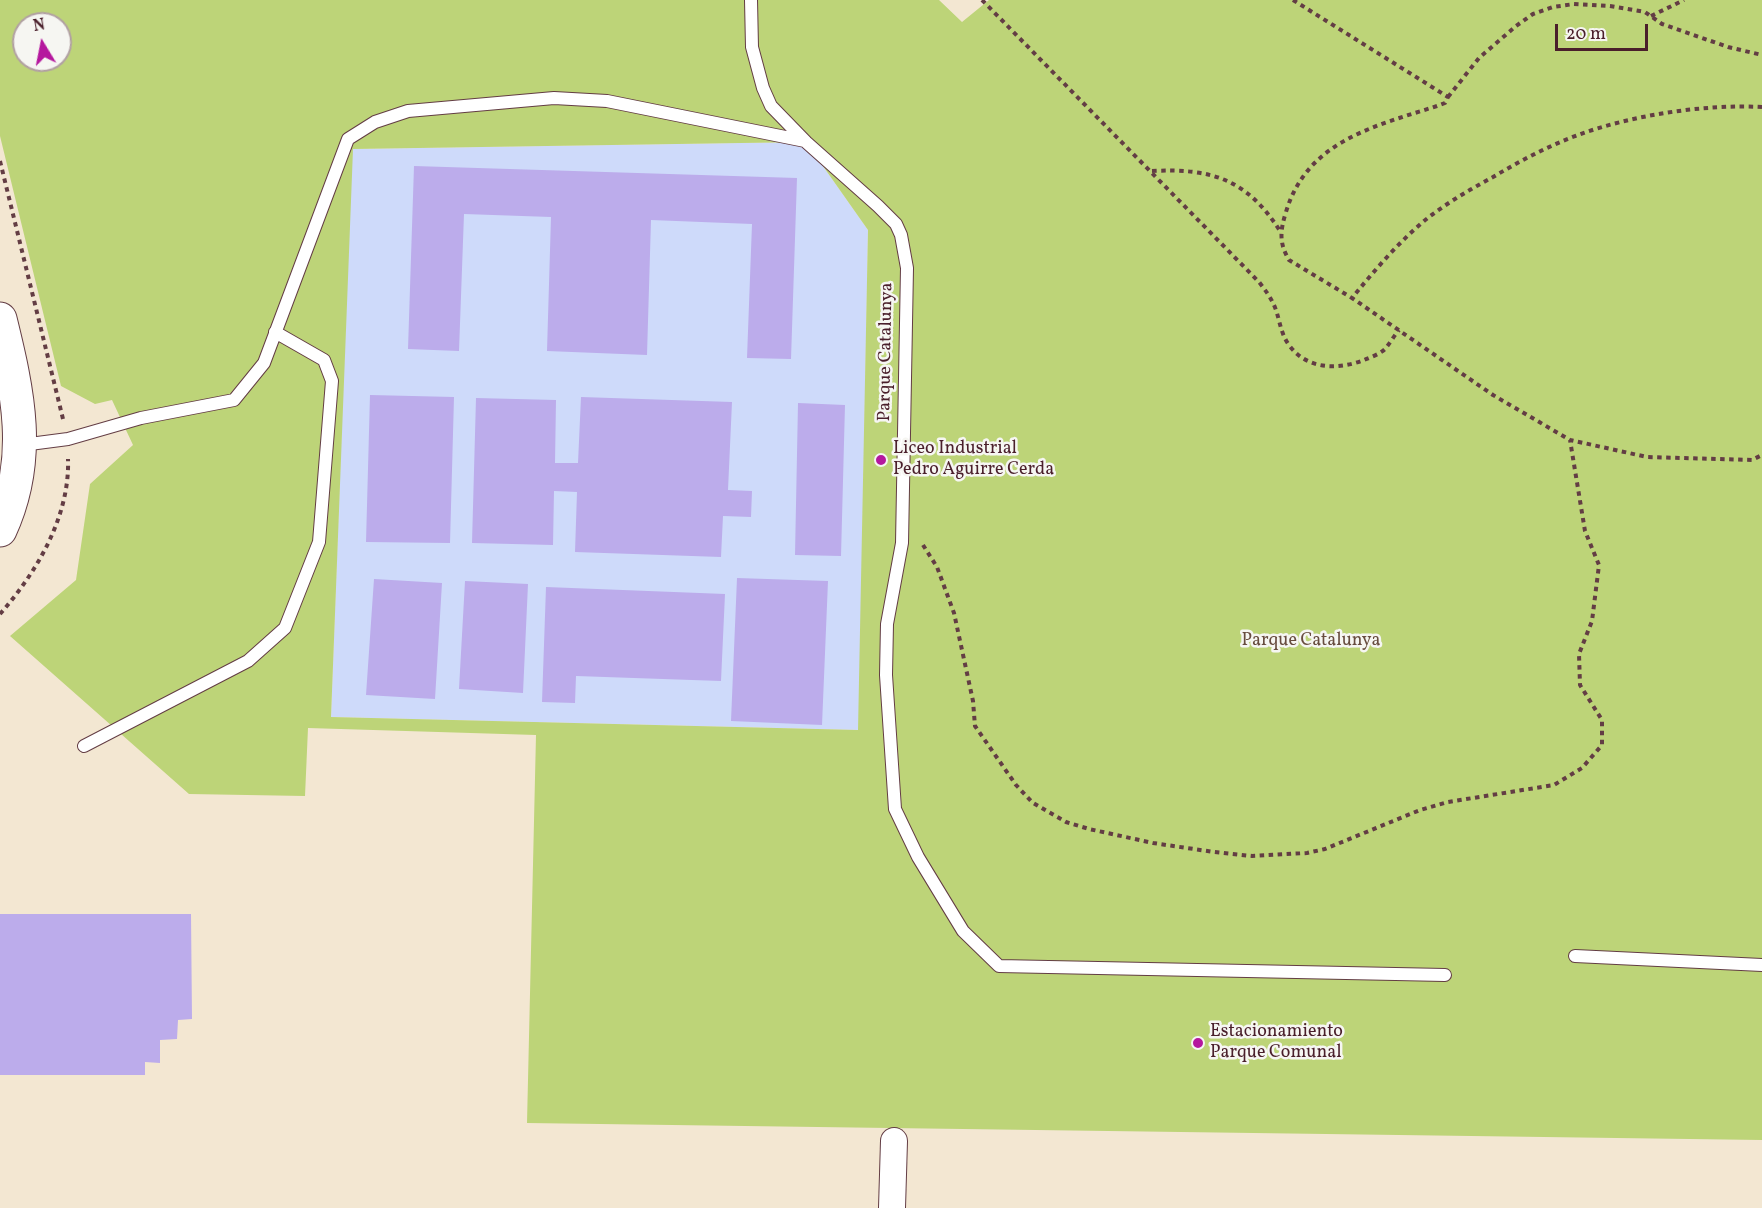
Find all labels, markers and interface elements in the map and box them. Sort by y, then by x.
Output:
north arrow [12,12,72,72]
scale bar [1558,12,1651,50]
text: N [32,14,47,38]
text: 20 m [1566,22,1606,47]
street label: Parque Catalunya [875,282,899,422]
place label: Liceo Industrial Pedro Aguirre Cerda [893,439,1054,482]
marker: Liceo Industrial Pedro Aguirre Cerda [874,453,888,467]
park label: Parque Catalunya [1241,631,1381,653]
place label: Estacionamiento Parque Comunal [1210,1022,1343,1064]
marker: Estacionamiento Parque Comunal [1191,1036,1205,1050]

